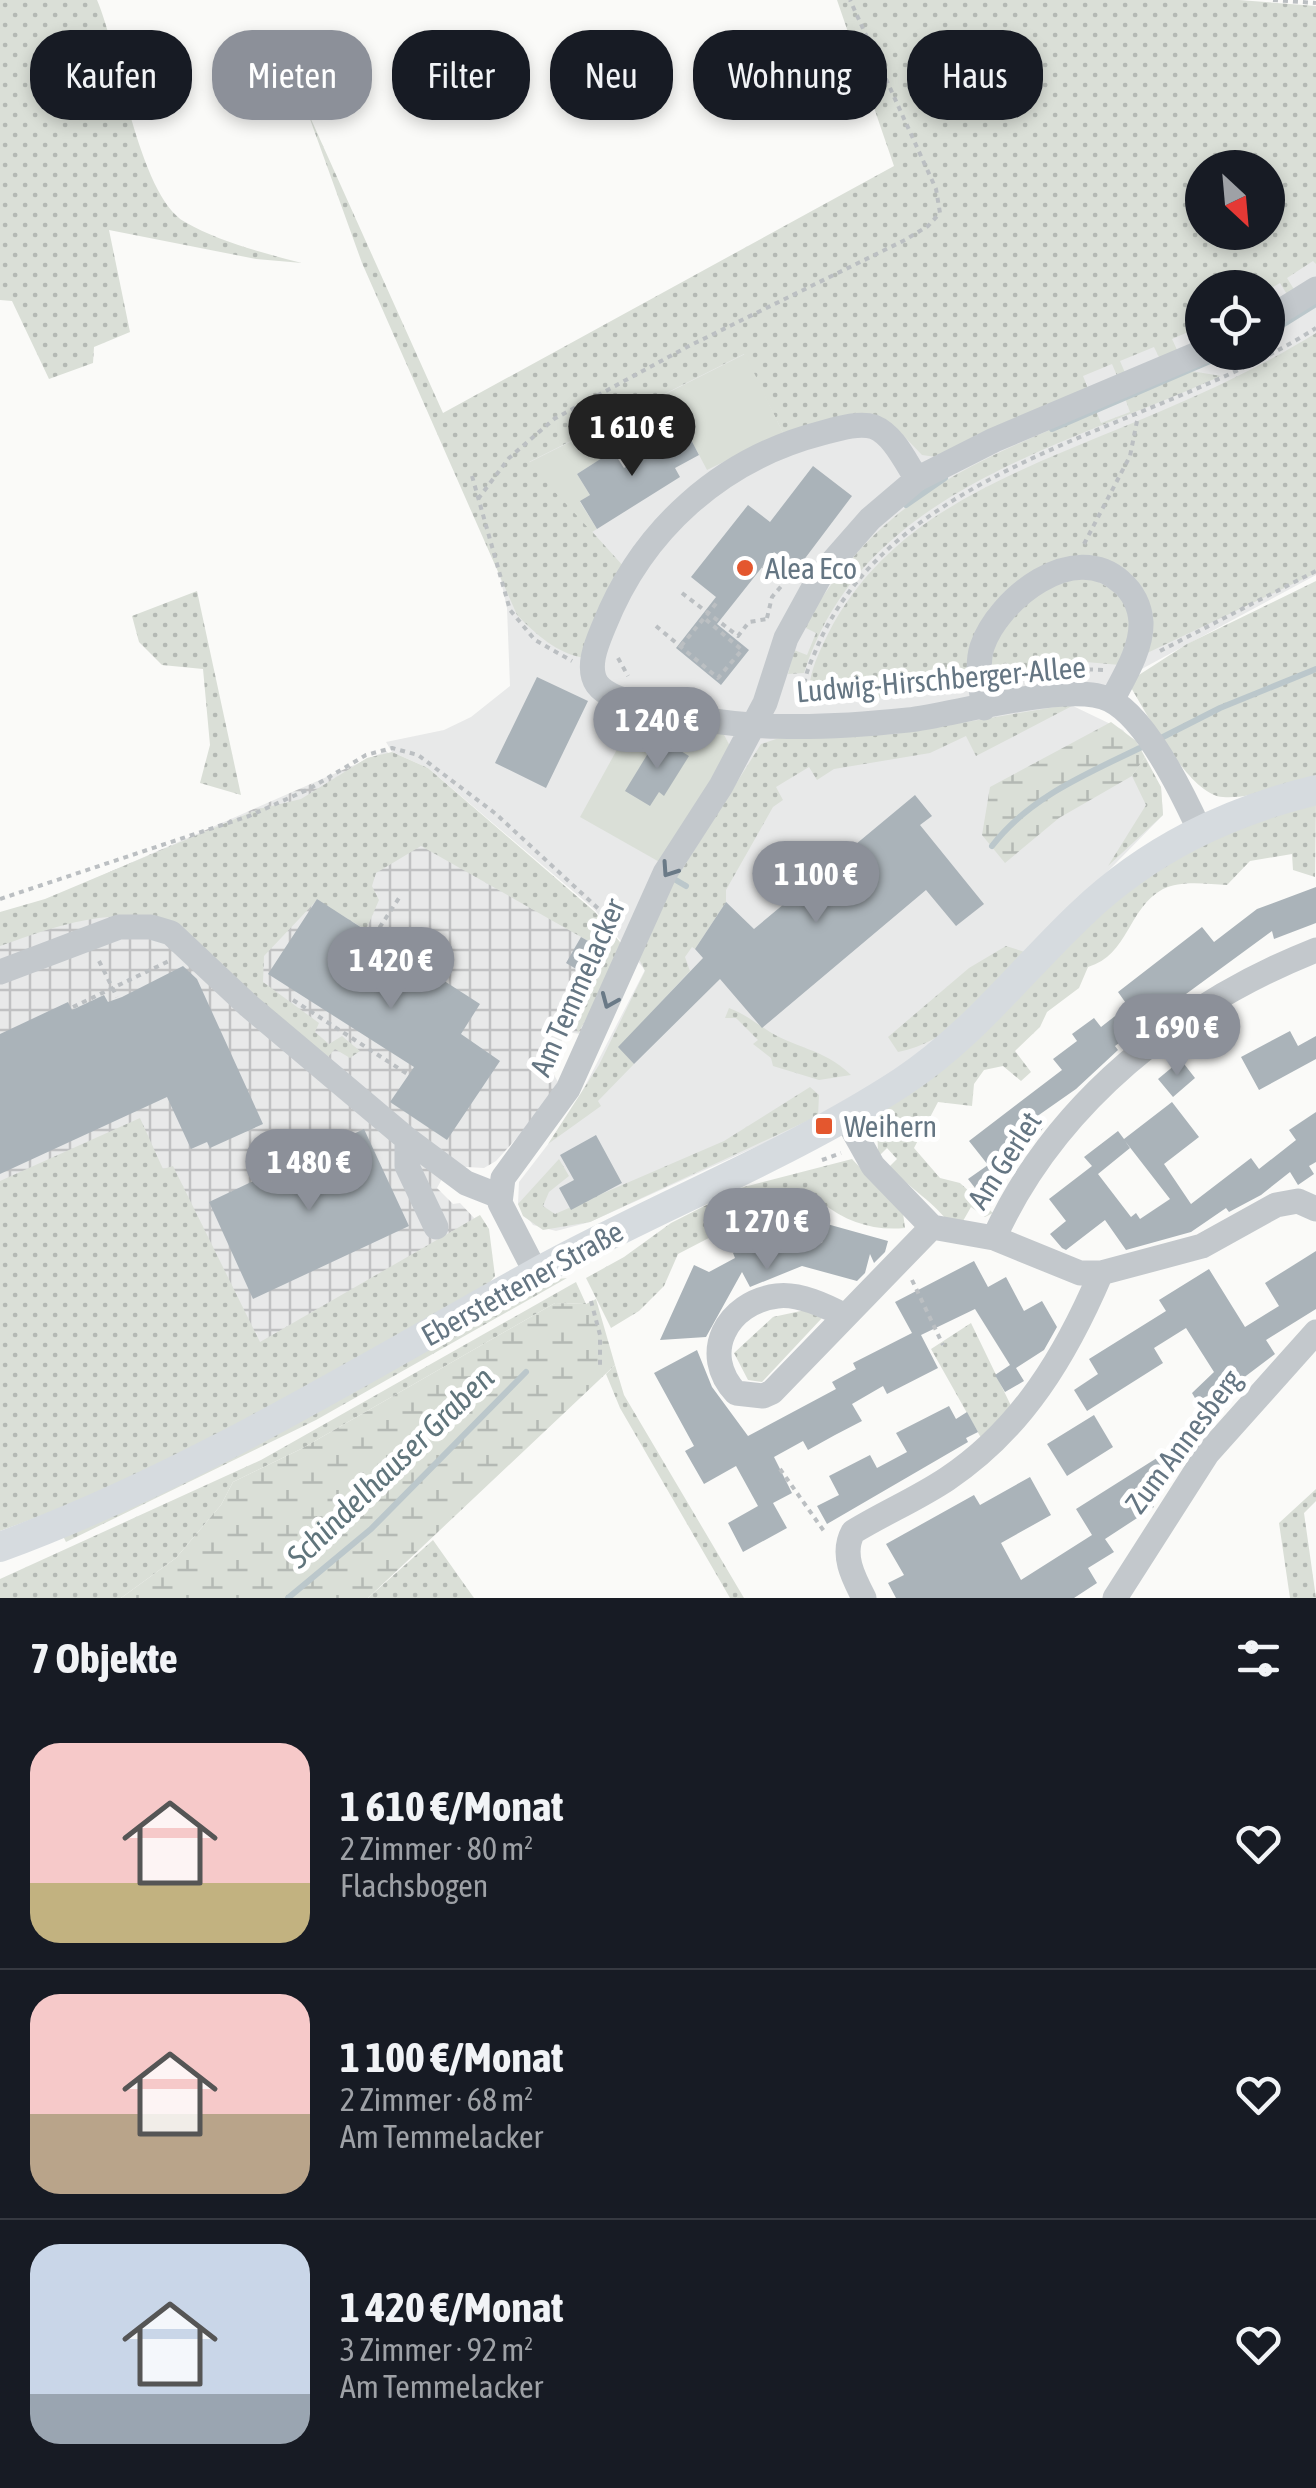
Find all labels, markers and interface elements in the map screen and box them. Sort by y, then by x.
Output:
chip: Kaufen [30,30,192,120]
chip: Mieten [212,30,372,120]
chip: Filter [392,30,530,120]
chip: Neu [550,30,673,120]
chip: Wohnung [693,30,887,120]
chip: Haus [907,30,1043,120]
north arrow [1185,150,1285,250]
map controls [1185,150,1285,370]
button: locate [1185,270,1285,370]
pin: 1 610 € [540,394,724,479]
text: 1 610 € [590,408,674,445]
place label: Alea Eco [765,551,857,585]
marker: Alea Eco [734,557,756,579]
street label: Ludwig-Hirschberger-Allee [795,649,1087,709]
pin: 1 240 € [565,687,749,772]
text: 1 240 € [615,701,699,738]
pin: 1 100 € [724,841,908,926]
text: 1 100 € [774,855,858,892]
one-way arrow [663,859,681,878]
street label: Am Temmelacker [523,892,632,1081]
pin: 1 420 € [299,927,483,1012]
text: 1 420 € [349,941,433,978]
one-way arrow [601,991,621,1009]
pin: 1 690 € [1085,994,1269,1079]
text: 1 690 € [1135,1008,1219,1045]
street label: Am Gerlet [960,1105,1048,1215]
place label: Weihern [844,1109,937,1143]
marker: Weihern [813,1115,835,1137]
pin: 1 480 € [217,1129,401,1214]
text: 1 480 € [267,1143,351,1180]
pin: 1 270 € [675,1188,859,1273]
text: 1 270 € [725,1202,809,1239]
street label: Eberstettener Straße [415,1214,629,1352]
water label: Schindelhauser Graben [278,1359,501,1576]
street label: Zum Annesberg [1118,1363,1248,1519]
icon: filters [1231,1631,1286,1686]
text: 7 Objekte [30,1634,178,1682]
text: 1 610 €/Monat [340,1782,563,1830]
icon: home [110,1783,230,1903]
icon: heart [1231,1816,1286,1871]
text: 2 Zimmer · 80 m² [340,1830,533,1867]
text: Flachsbogen [340,1867,488,1904]
text: 1 100 €/Monat [340,2033,563,2081]
icon: home [110,2034,230,2154]
icon: heart [1231,2067,1286,2122]
text: 2 Zimmer · 68 m² [340,2081,533,2118]
text: Am Temmelacker [340,2118,543,2155]
text: 1 420 €/Monat [340,2283,563,2331]
icon: home [110,2284,230,2404]
icon: heart [1231,2317,1286,2372]
text: 3 Zimmer · 92 m² [340,2331,533,2368]
text: Am Temmelacker [340,2368,543,2405]

